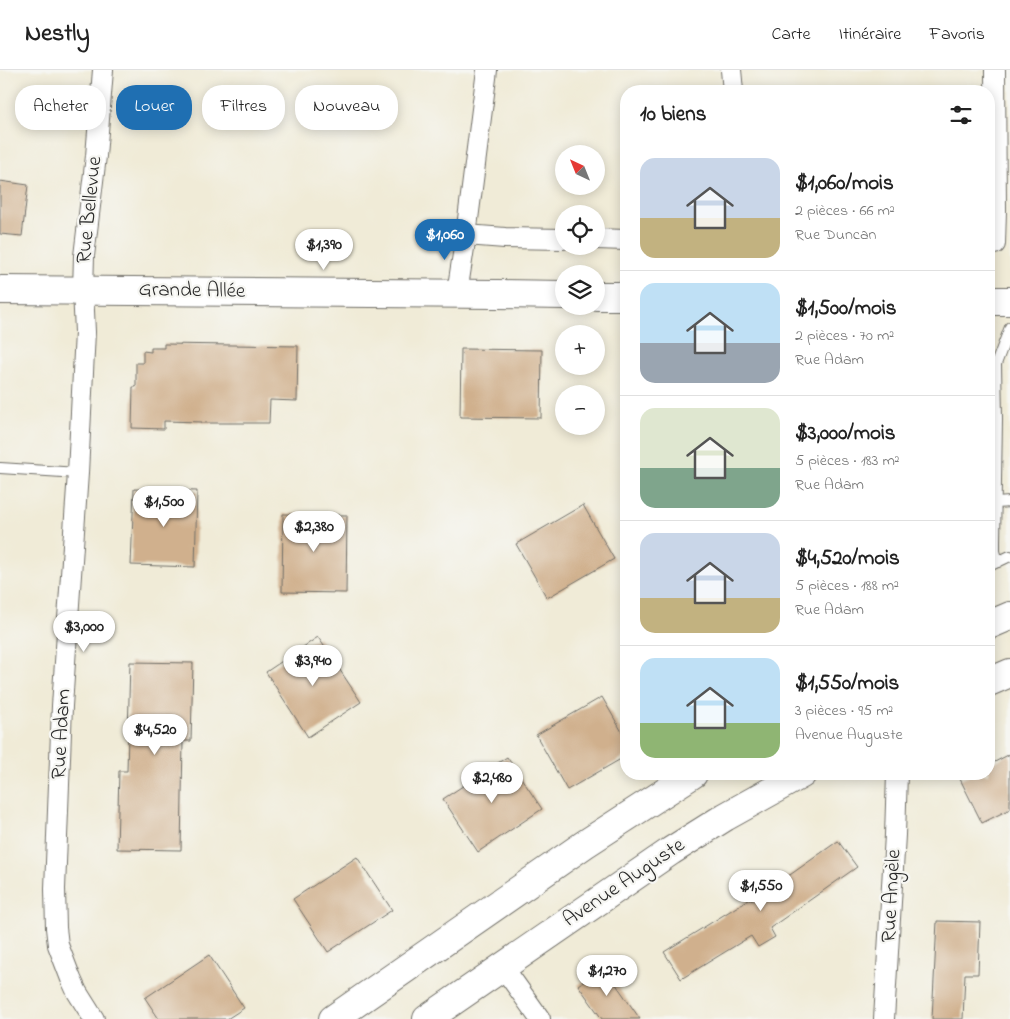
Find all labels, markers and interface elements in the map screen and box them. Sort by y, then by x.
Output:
text: Nestly [25,17,90,52]
text: Carte [771,22,811,48]
text: Itinéraire [839,22,901,48]
text: Favoris [929,22,985,48]
chip: Acheter [15,85,106,130]
chip: Louer [116,85,192,130]
chip: Filtres [202,85,285,130]
chip: Nouveau [295,85,398,130]
text: 10 biens [640,100,706,130]
icon: filters [947,101,975,129]
north arrow [555,145,605,195]
map controls [555,145,605,435]
street label: Rue Bellevue [69,154,111,265]
text: $1,060/mois [795,169,894,199]
icon: home [680,178,740,238]
text: 2 pièces · 66 m² [795,199,895,223]
button: locate [555,205,605,255]
pin: $1,060 [404,218,486,261]
text: $1,060 [426,223,464,247]
text: Rue Duncan [795,223,877,247]
pin: $1,390 [283,228,365,271]
text: $1,390 [306,233,342,257]
button: layers [555,265,605,315]
street label: Grande Allée [138,275,246,307]
text: $1,500/mois [795,294,896,324]
icon: home [680,303,740,363]
text: 2 pièces · 70 m² [795,324,894,348]
button: + [555,325,605,375]
text: Rue Adam [795,348,864,372]
button: − [555,385,605,435]
text: $3,000/mois [795,419,895,449]
icon: home [680,428,740,488]
text: 5 pièces · 183 m² [795,449,900,473]
text: Rue Adam [795,473,864,497]
pin: $1,500 [123,486,205,528]
text: $1,500 [144,490,184,514]
pin: $2,380 [273,510,355,553]
text: $2,380 [294,515,334,539]
text: $4,520/mois [795,544,900,574]
icon: home [680,553,740,613]
text: 5 pièces · 188 m² [795,574,899,598]
text: Rue Adam [795,598,864,622]
pin: $3,000 [43,610,125,653]
text: $3,000 [64,615,104,639]
pin: $3,940 [272,644,354,687]
text: $3,940 [294,649,332,673]
text: $1,550/mois [795,669,899,699]
icon: home [680,678,740,738]
street label: Rue Adam [45,688,79,780]
text: 3 pièces · 95 m² [795,699,893,723]
pin: $4,520 [114,714,196,756]
text: $4,520 [133,718,177,742]
text: Avenue Auguste [795,723,903,747]
pin: $2,480 [451,762,533,804]
text: $2,480 [472,766,512,790]
street label: Avenue Auguste [557,831,693,937]
street label: Rue Angèle [875,848,911,943]
pin: $1,550 [720,870,802,912]
text: $1,550 [740,874,782,898]
pin: $1,270 [566,954,648,997]
text: $1,270 [588,959,626,983]

